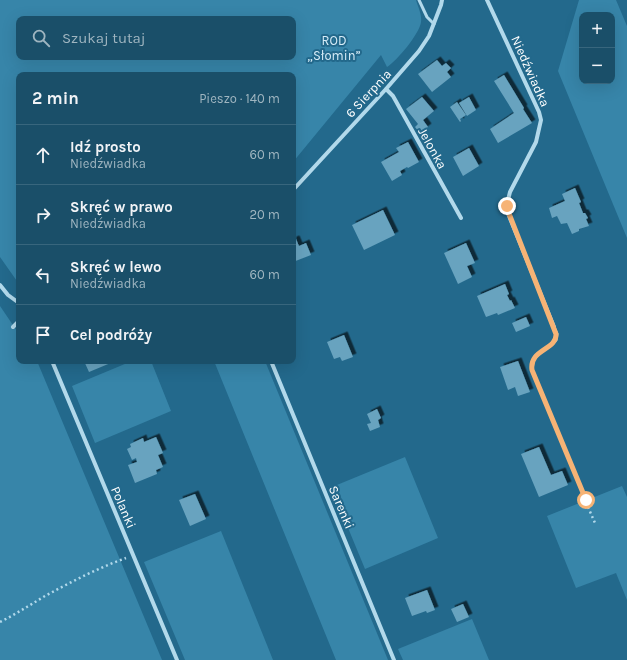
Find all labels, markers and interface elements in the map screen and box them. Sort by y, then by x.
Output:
map controls [579,12,615,84]
button: + [579,12,615,48]
search box [16,16,296,60]
icon: search [30,27,52,49]
text: Szukaj tutaj [62,29,146,47]
park label: ROD „Słomin” [307,33,361,63]
street label: Niedźwiadka [508,33,553,109]
button: − [579,48,615,84]
street label: 6 Sierpnia [342,66,394,120]
text: 2 min [32,88,79,108]
text: Pieszo · 140 m [199,91,280,106]
street label: Jelonka [415,125,450,172]
text: Idź prosto [70,138,141,156]
icon: ahead [32,144,54,166]
text: 60 m [250,147,280,162]
text: Niedźwiadka [70,156,146,171]
route end [498,197,516,215]
text: Skręć w prawo [70,198,173,216]
icon: right [32,204,54,226]
text: 20 m [250,207,280,222]
text: Niedźwiadka [70,216,146,231]
text: Skręć w lewo [70,258,162,276]
icon: left [32,264,54,286]
text: 60 m [250,267,280,282]
text: Niedźwiadka [70,276,146,291]
icon: arrive [32,324,54,346]
text: Cel podróży [70,326,152,344]
street label: Sarenki [326,483,357,531]
street label: Polanki [108,484,139,530]
route start [577,491,595,509]

